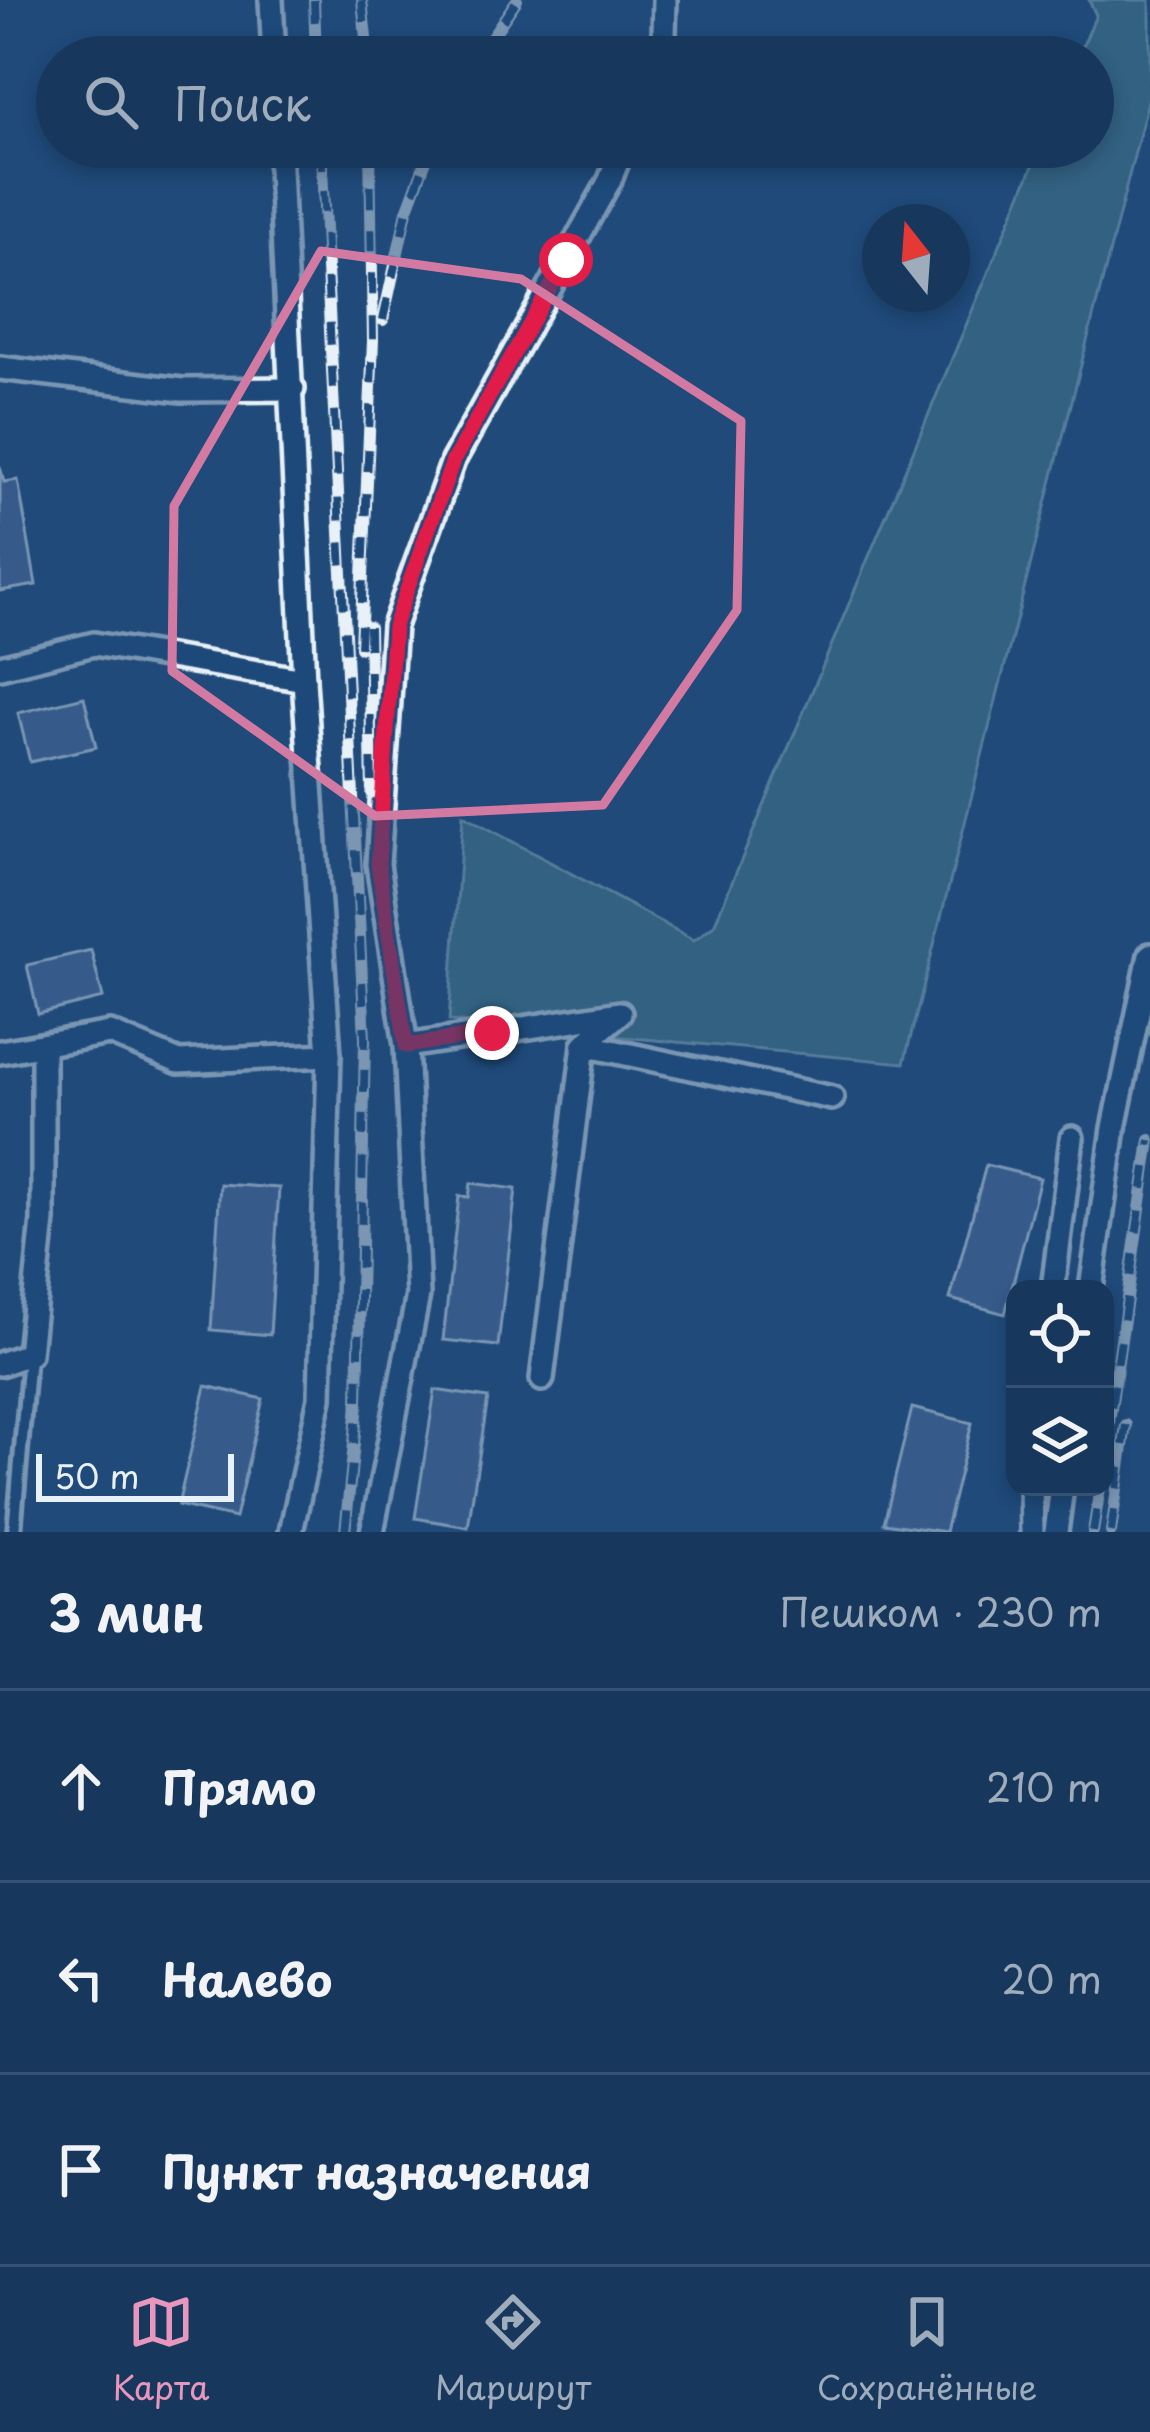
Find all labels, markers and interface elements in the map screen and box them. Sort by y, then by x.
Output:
search box [36,36,1114,168]
text: Поиск [174,68,311,136]
icon: search [78,69,144,135]
north arrow [862,204,970,312]
route start [539,233,593,287]
route end [465,1006,519,1060]
map controls [1006,1280,1114,1496]
button: locate [1006,1280,1114,1388]
button: layers [1006,1388,1114,1496]
scale bar [36,1448,234,1501]
text: 50 m [54,1450,140,1500]
text: 3 мин [48,1572,205,1649]
text: Пешком · 230 m [779,1581,1102,1640]
text: Прямо [162,1752,316,1820]
icon: ahead [48,1753,114,1819]
text: 210 m [986,1756,1102,1815]
text: Налево [162,1944,332,2012]
icon: left [48,1945,114,2011]
text: 20 m [1001,1948,1102,2007]
text: Пункт назначения [162,2136,592,2204]
icon: arrive [48,2137,114,2203]
tab: Карта [113,2289,210,2411]
tab: Маршрут [435,2289,591,2411]
tab: Сохранённые [817,2289,1037,2411]

